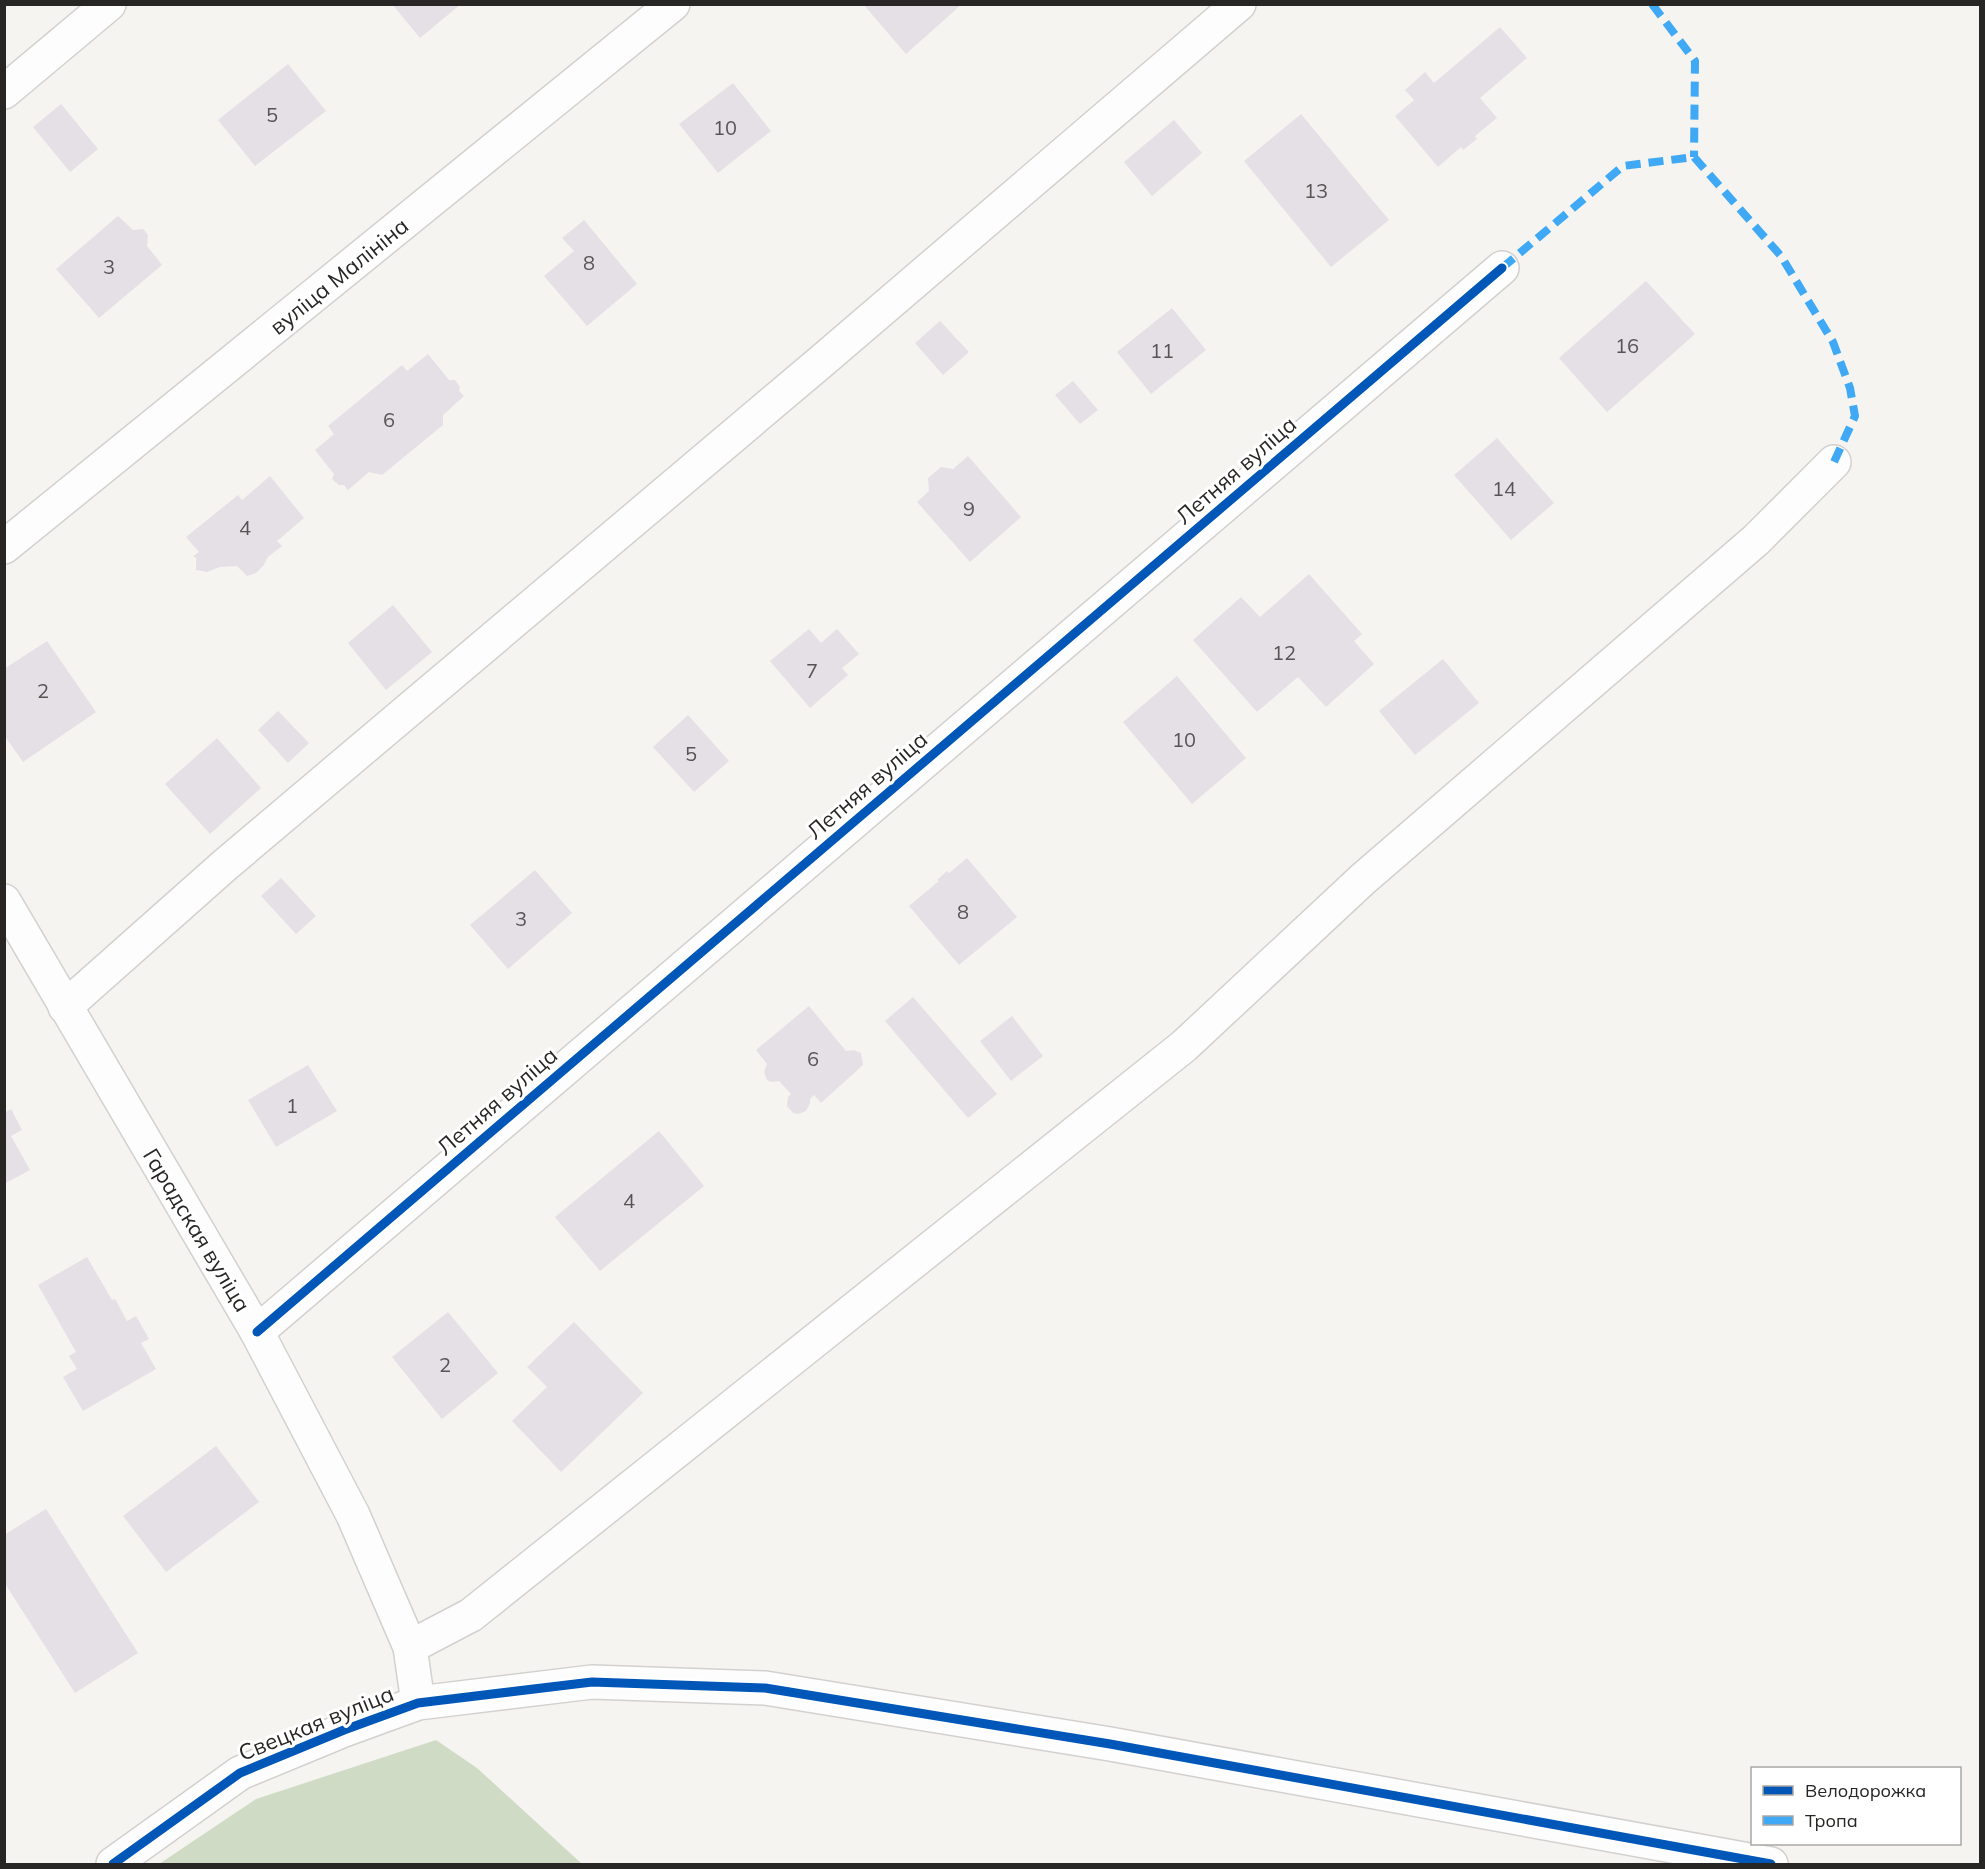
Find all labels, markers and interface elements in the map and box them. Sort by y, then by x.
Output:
house number: 5 [266,102,278,127]
house number: 10 [713,115,737,140]
house number: 13 [1304,178,1328,203]
street label: вуліца Малініна [264,212,414,340]
house number: 8 [583,250,595,275]
house number: 3 [103,254,115,279]
house number: 16 [1615,333,1639,358]
house number: 11 [1150,338,1174,363]
house number: 6 [383,407,395,432]
street label: Летняя вуліца [1170,410,1302,530]
house number: 14 [1492,476,1516,501]
house number: 9 [963,496,975,521]
house number: 4 [239,515,251,540]
house number: 12 [1272,640,1296,665]
house number: 7 [806,658,818,683]
house number: 2 [37,678,49,703]
street label: Летняя вуліца [801,725,933,845]
house number: 10 [1172,727,1196,752]
house number: 5 [685,741,697,766]
house number: 8 [957,899,969,924]
house number: 3 [515,906,527,931]
street label: Летняя вуліца [431,1041,563,1161]
house number: 6 [807,1046,819,1071]
house number: 1 [286,1093,298,1118]
street label: Гарадская вуліца [137,1143,257,1317]
house number: 4 [623,1188,635,1213]
house number: 2 [439,1352,451,1377]
street label: Свецкая вуліца [234,1679,398,1767]
legend [1751,1767,1961,1845]
text: Велодорожка [1805,1779,1926,1802]
text: Тропа [1805,1809,1858,1832]

